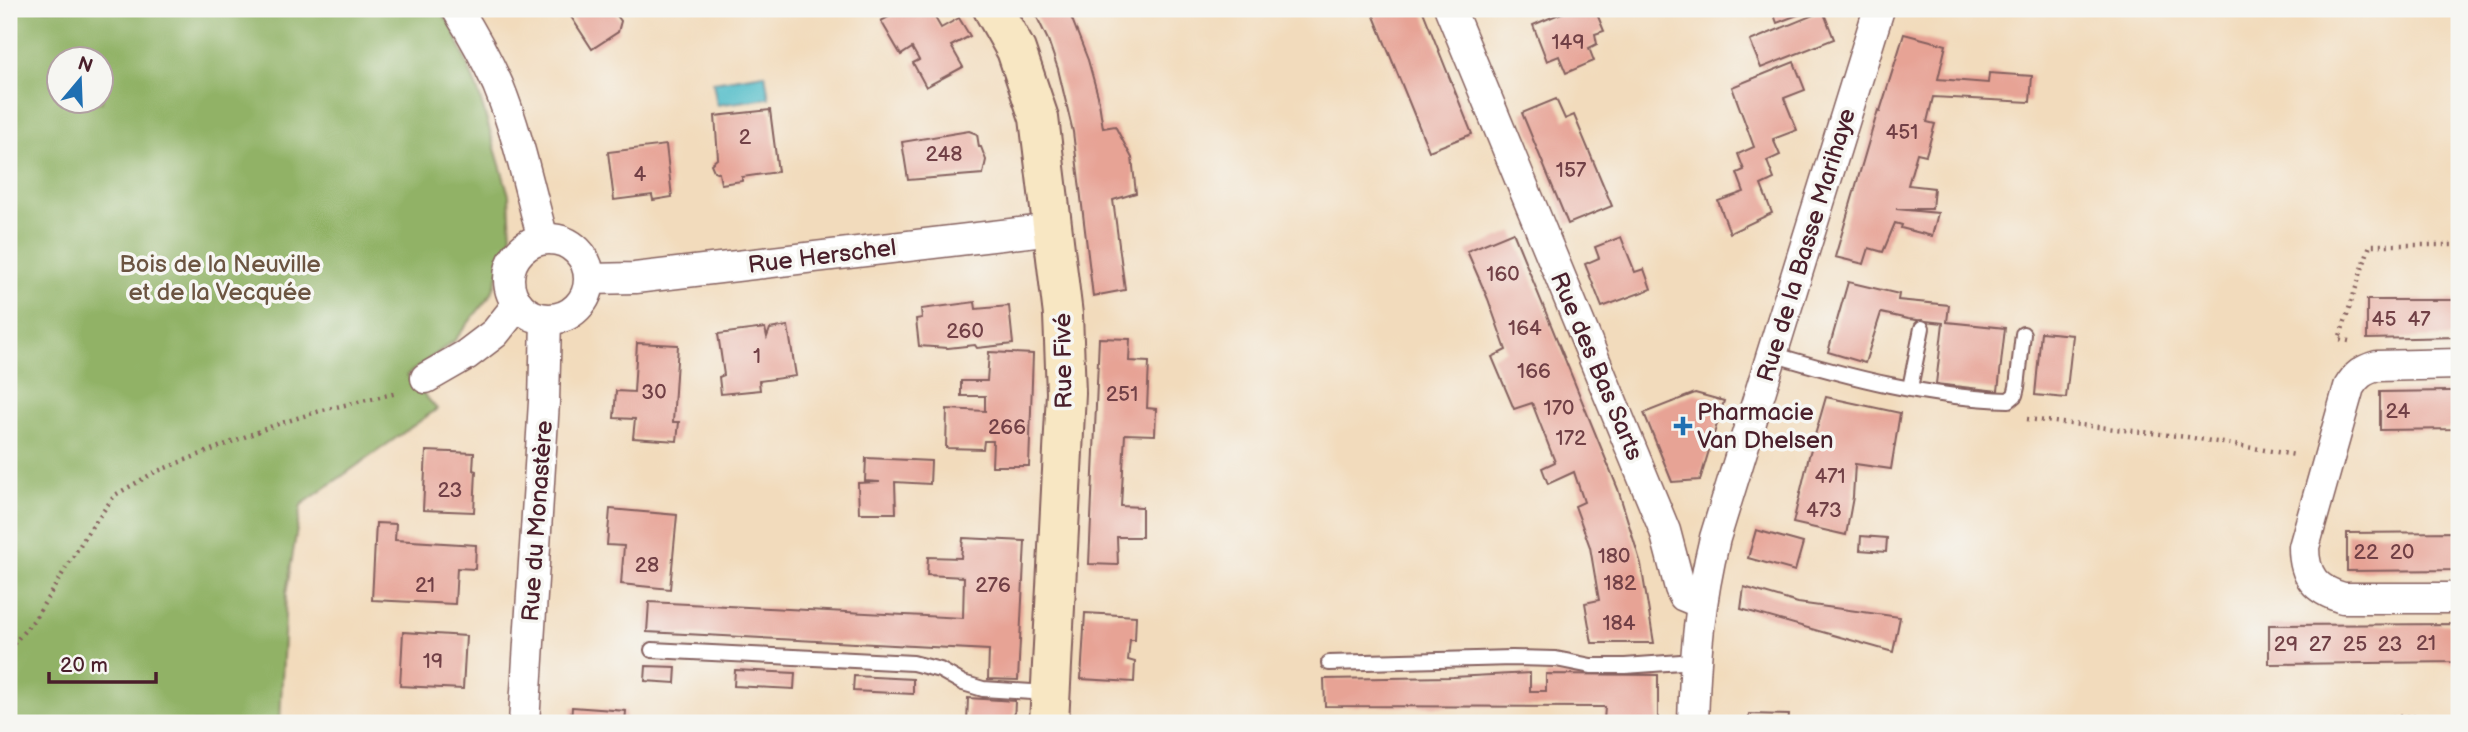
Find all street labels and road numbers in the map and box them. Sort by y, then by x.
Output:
street label: Rue de la Basse Marihaye [1751,105,1862,385]
street label: Rue Herschel [746,233,898,280]
street label: Rue des Bas Sarts [1544,268,1649,465]
street label: Rue Fivé [1048,313,1079,409]
street label: Rue du Monastère [516,419,559,623]

